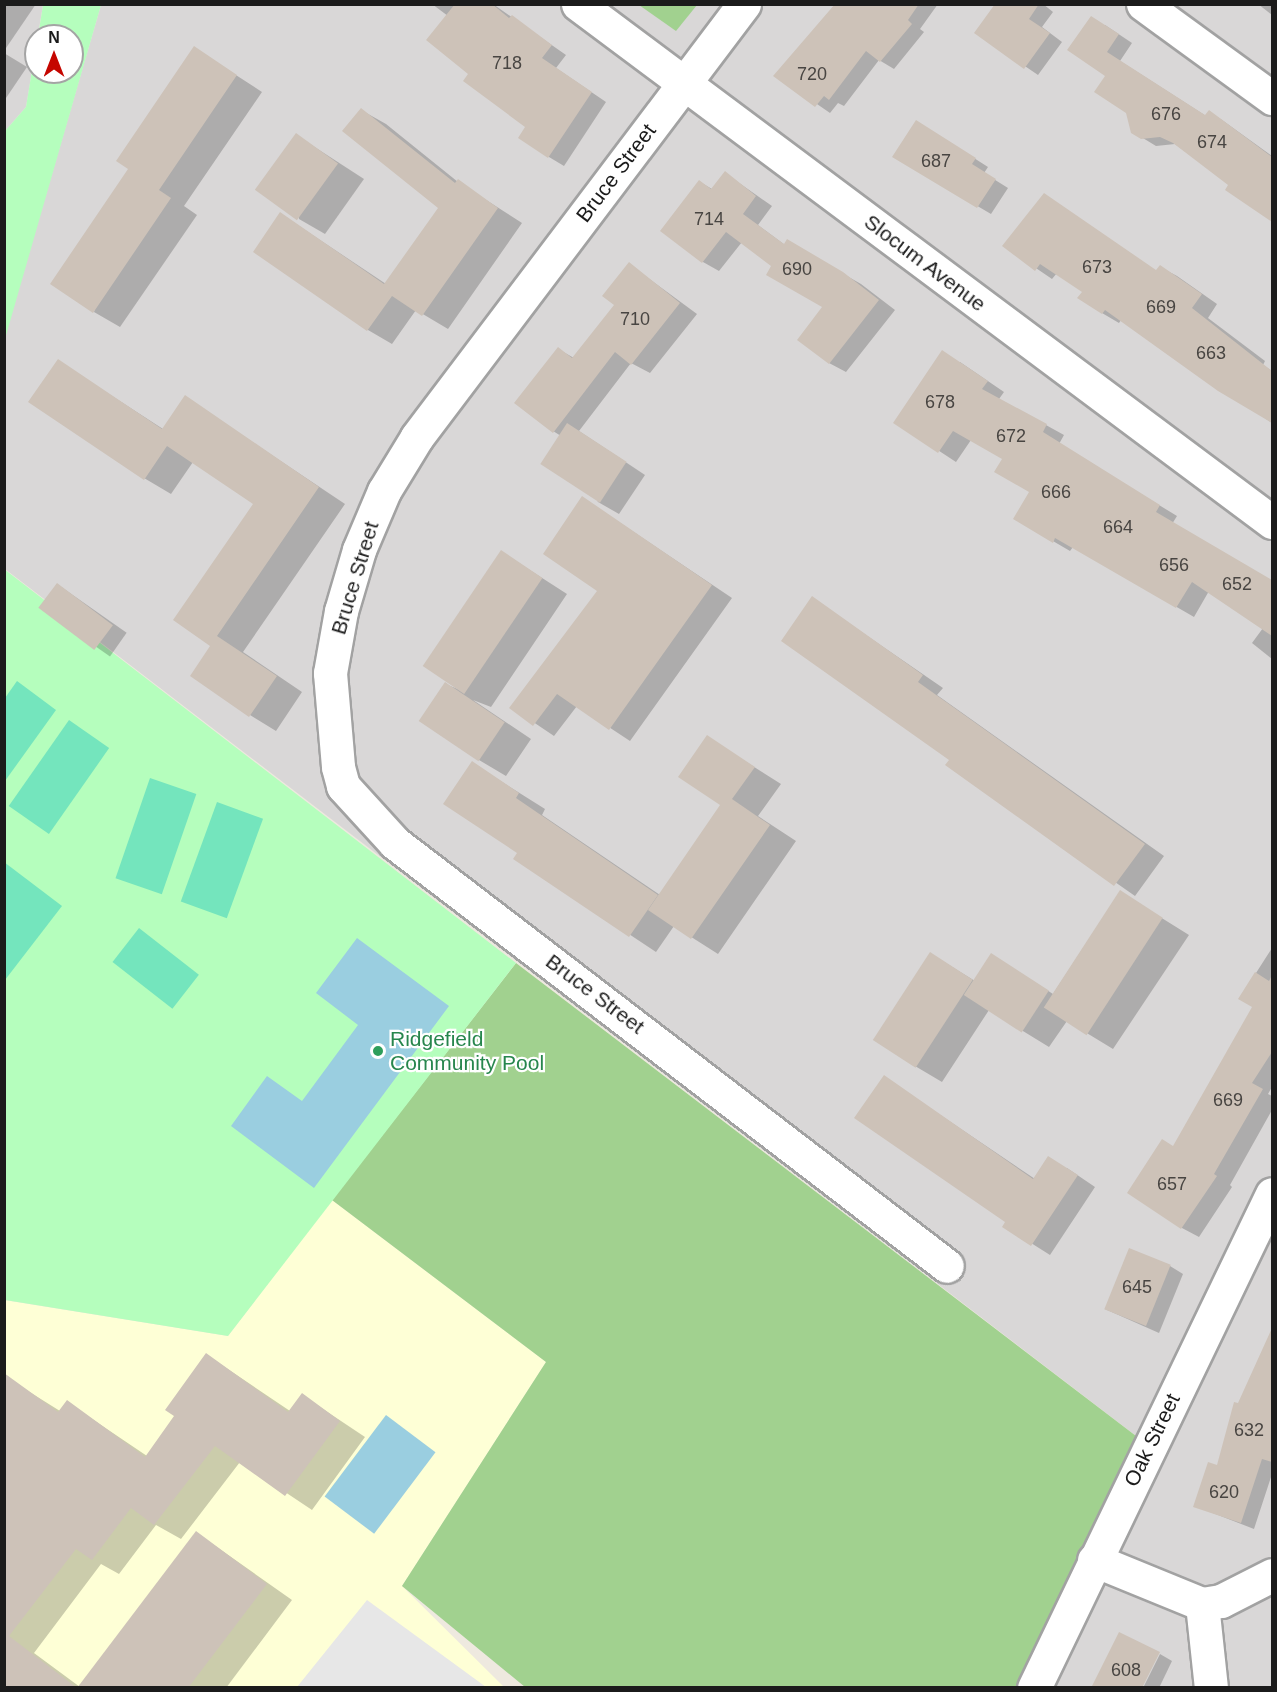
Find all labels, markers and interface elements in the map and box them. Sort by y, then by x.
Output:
north arrow [24,24,84,84]
text: N [48,29,60,46]
house number: 718 [492,52,522,74]
house number: 720 [797,63,827,85]
house number: 676 [1151,103,1181,125]
street label: Bruce Street [571,119,661,227]
house number: 674 [1197,131,1227,153]
house number: 687 [921,150,951,172]
house number: 714 [694,208,724,230]
street label: Slocum Avenue [859,209,991,317]
house number: 673 [1082,256,1112,278]
house number: 690 [782,258,812,280]
house number: 669 [1146,296,1176,318]
house number: 710 [620,308,650,330]
house number: 663 [1196,342,1226,364]
house number: 678 [925,391,955,413]
house number: 672 [996,425,1026,447]
house number: 666 [1041,481,1071,503]
house number: 664 [1103,516,1133,538]
street label: Bruce Street [326,519,384,637]
house number: 656 [1159,554,1189,576]
house number: 652 [1222,573,1252,595]
street label: Bruce Street [541,949,649,1039]
place label: Ridgefield Community Pool [390,1026,544,1076]
marker: Ridgefield Community Pool [371,1044,385,1058]
house number: 669 [1213,1089,1243,1111]
house number: 657 [1157,1173,1187,1195]
house number: 645 [1122,1276,1152,1298]
street label: Oak Street [1119,1389,1185,1491]
house number: 632 [1234,1419,1264,1441]
house number: 620 [1209,1481,1239,1503]
house number: 608 [1111,1659,1141,1681]

